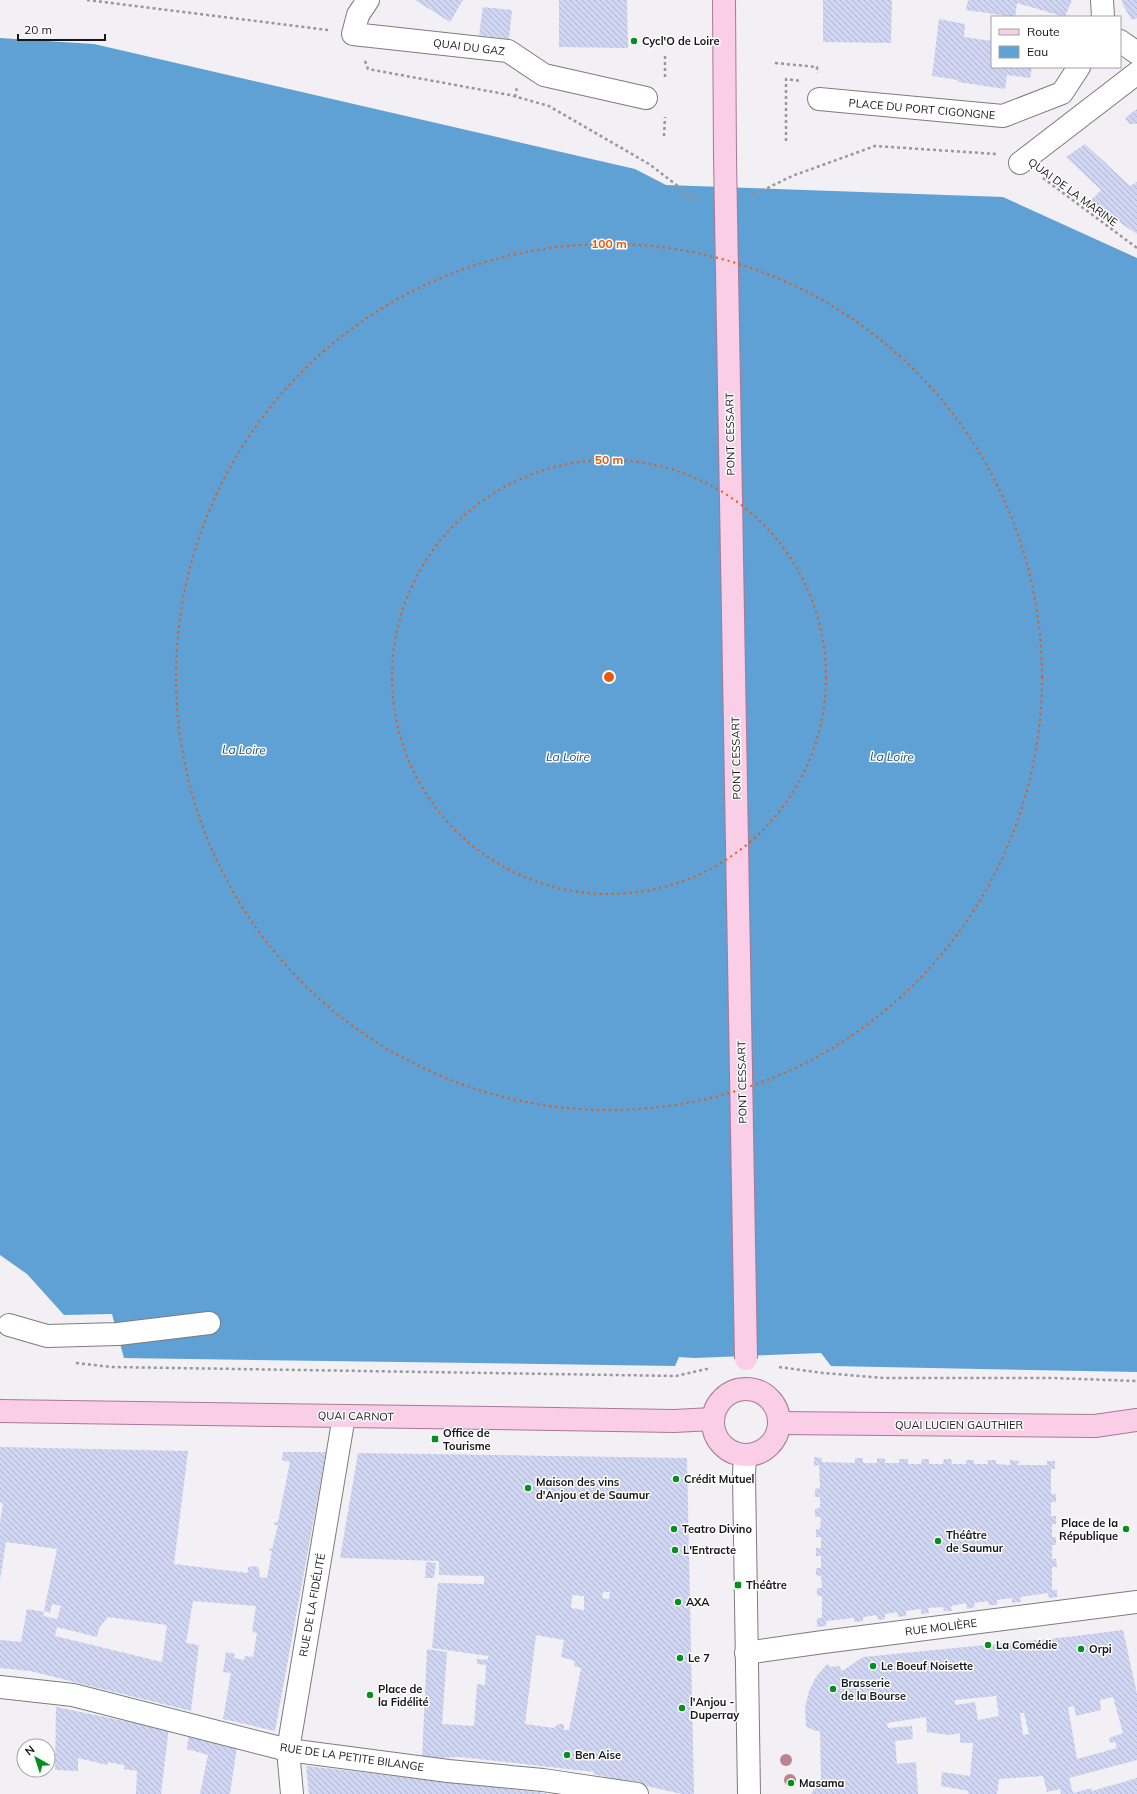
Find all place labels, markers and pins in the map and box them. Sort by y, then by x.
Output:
place label: Cycl'O de Loire [642,34,720,48]
marker: Cycl'O de Loire [629,36,639,46]
centre of rings [602,670,616,684]
place label: Office de Tourisme [443,1426,491,1453]
marker: Office de Tourisme [430,1434,440,1444]
place label: Crédit Mutuel [684,1472,755,1486]
marker: Crédit Mutuel [671,1474,681,1484]
place label: Maison des vins d'Anjou et de Saumur [536,1475,650,1502]
marker: Maison des vins d'Anjou et de Saumur [523,1483,533,1493]
place label: Place de la République [1059,1516,1118,1543]
place label: Teatro Divino [682,1522,752,1536]
marker: Teatro Divino [669,1524,679,1534]
marker: Place de la République [1121,1524,1131,1534]
place label: Théâtre de Saumur [946,1528,1004,1555]
marker: Théâtre de Saumur [933,1536,943,1546]
place label: L'Entracte [683,1543,736,1557]
marker: L'Entracte [670,1545,680,1555]
place label: Théâtre [746,1578,787,1592]
marker: Théâtre [733,1580,743,1590]
place label: AXA [686,1595,710,1609]
marker: AXA [673,1597,683,1607]
place label: La Comédie [996,1638,1057,1652]
marker: La Comédie [983,1640,993,1650]
place label: Orpi [1089,1642,1112,1656]
marker: Orpi [1076,1644,1086,1654]
place label: Le 7 [688,1651,710,1665]
marker: Le 7 [675,1653,685,1663]
place label: Le Boeuf Noisette [881,1659,973,1673]
marker: Le Boeuf Noisette [868,1661,878,1671]
place label: Brasserie de la Bourse [841,1676,906,1703]
place label: Place de la Fidélité [378,1682,429,1709]
marker: Brasserie de la Bourse [828,1684,838,1694]
marker: Place de la Fidélité [365,1690,375,1700]
place label: l'Anjou - Duperray [690,1695,739,1722]
marker: l'Anjou - Duperray [677,1703,687,1713]
place label: Ben Aise [575,1748,621,1762]
marker: Ben Aise [562,1750,572,1760]
place label: Masama [799,1776,845,1790]
marker: Masama [786,1778,796,1788]

